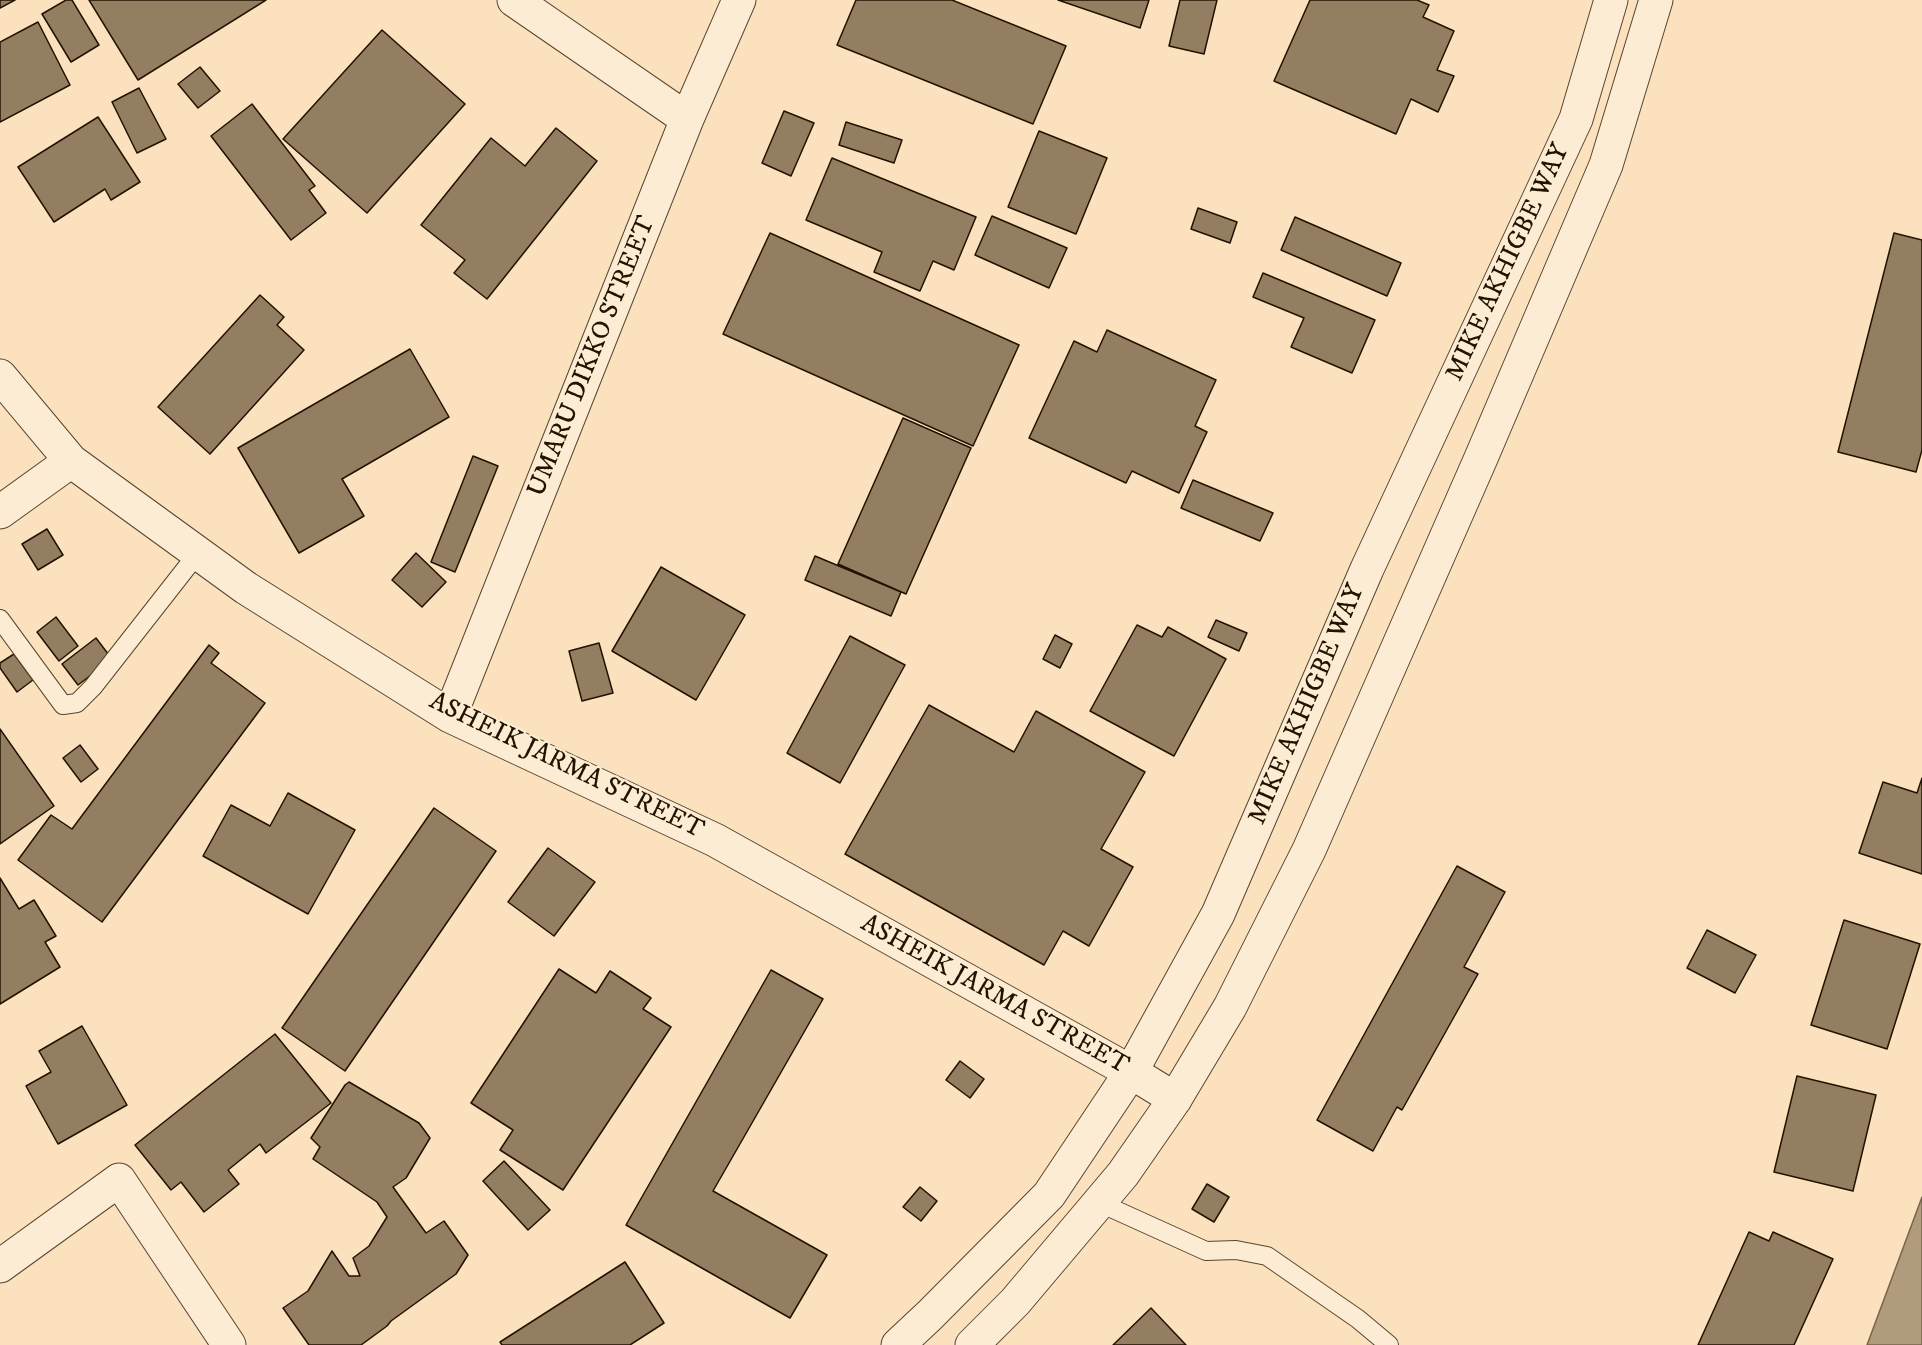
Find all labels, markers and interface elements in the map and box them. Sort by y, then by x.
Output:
street label: MIKE AKHIGBE WAY [1440,140,1578,386]
street label: UMARU DIKKO STREET [522,212,664,502]
street label: MIKE AKHIGBE WAY [1243,580,1373,830]
street label: ASHEIK JARMA STREET [424,687,708,847]
street label: ASHEIK JARMA STREET [854,909,1134,1083]

